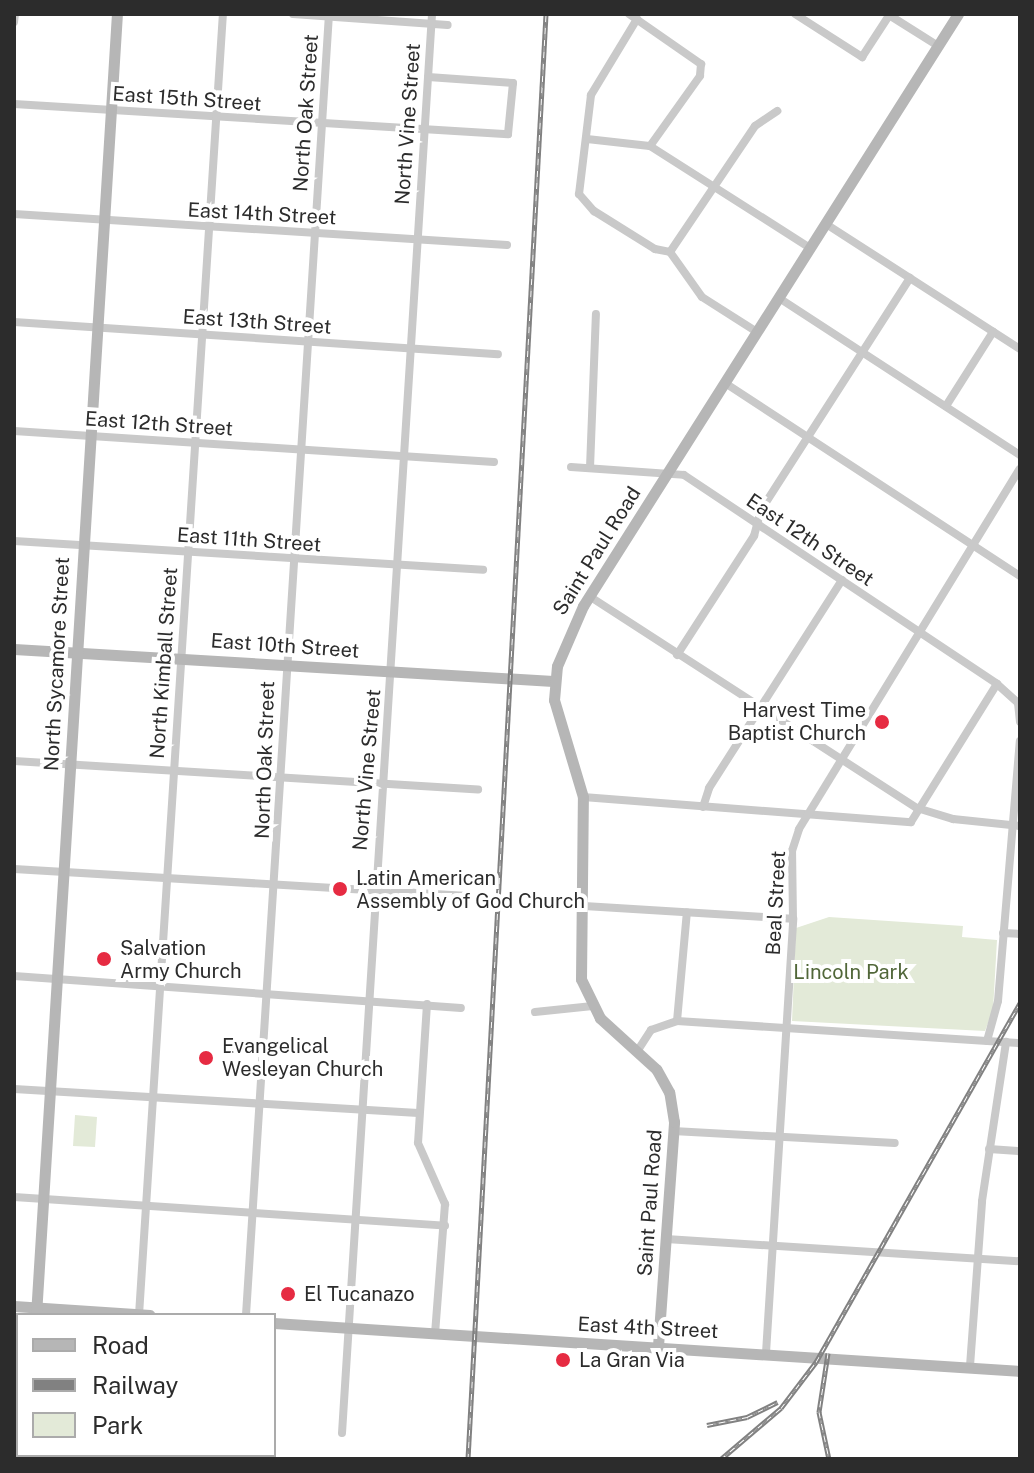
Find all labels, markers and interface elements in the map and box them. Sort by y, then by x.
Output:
street label: North Oak Street [289,33,323,193]
street label: North Vine Street [390,42,426,206]
street label: East 15th Street [112,82,262,116]
street label: East 14th Street [187,198,337,230]
street label: East 13th Street [182,305,332,339]
street label: East 12th Street [84,407,234,441]
street label: Saint Paul Road [548,482,646,620]
street label: East 12th Street [742,489,878,591]
street label: East 11th Street [176,523,322,557]
street label: North Sycamore Street [39,556,75,772]
street label: North Kimball Street [145,566,183,760]
street label: East 10th Street [210,629,360,663]
street label: North Oak Street [250,681,280,839]
street label: North Vine Street [348,688,386,852]
place label: Harvest Time Baptist Church [728,698,866,745]
marker: Harvest Time Baptist Church [873,713,891,731]
street label: Beal Street [761,850,791,956]
place label: Latin American Assembly of God Church [356,866,585,913]
marker: Latin American Assembly of God Church [331,880,349,898]
place label: Salvation Army Church [120,936,242,983]
marker: Salvation Army Church [95,950,113,968]
park label: Lincoln Park [793,960,909,984]
place label: Evangelical Wesleyan Church [222,1034,383,1081]
marker: Evangelical Wesleyan Church [197,1049,215,1067]
street label: Saint Paul Road [633,1129,667,1277]
place label: El Tucanazo [304,1282,415,1306]
marker: El Tucanazo [279,1285,297,1303]
street label: East 4th Street [577,1312,719,1344]
legend [16,1313,276,1457]
text: Road [92,1331,149,1359]
place label: La Gran Via [579,1348,685,1372]
marker: La Gran Via [554,1351,572,1369]
text: Railway [92,1371,178,1399]
text: Park [92,1411,143,1439]

